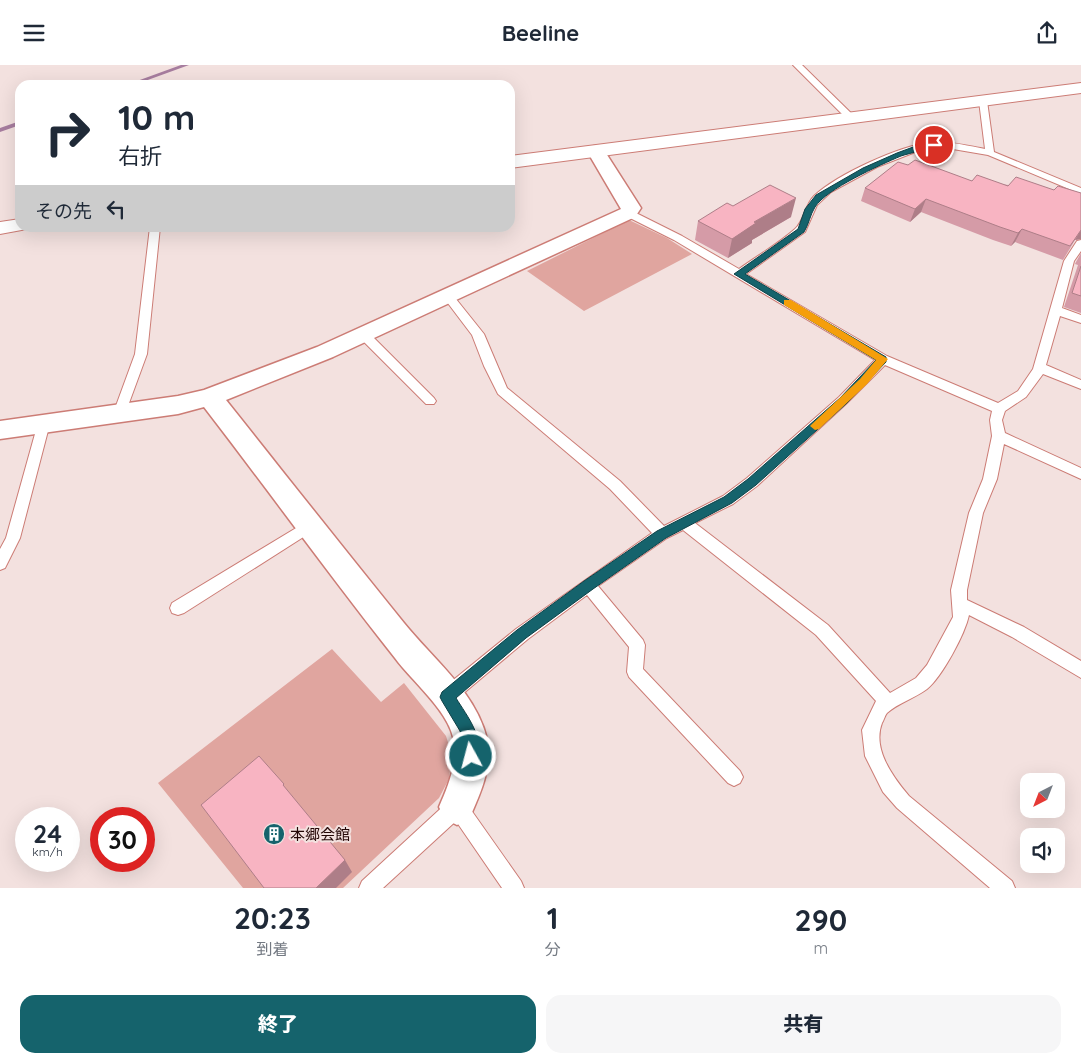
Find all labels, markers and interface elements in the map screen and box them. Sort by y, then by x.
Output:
icon: menu [20,19,48,47]
text: Beeline [502,19,579,47]
icon: share [1033,19,1061,47]
text: 10 m [118,95,195,139]
icon: right [35,100,100,165]
pin [913,124,955,166]
icon: arrive [920,131,948,159]
text: 右折 [118,142,162,170]
icon: left [102,195,130,223]
text: その先 [35,199,92,223]
position arrow [444,729,496,781]
north arrow [1020,773,1065,817]
map controls [1020,773,1065,873]
speed limit sign: 30 [90,807,155,872]
text: 24 [33,818,62,849]
building icon: 本郷会館 [262,822,286,846]
place label: 本郷会館 [290,825,350,844]
button: sound [1020,828,1065,873]
text: km/h [32,844,63,859]
text: 20:23 [234,899,311,937]
text: 1 [547,899,559,937]
text: 290 [795,901,847,939]
text: m [814,938,828,958]
text: 到着 [256,939,288,959]
text: 分 [545,939,561,959]
button: 終了 [20,995,536,1053]
button: 共有 [546,995,1061,1053]

